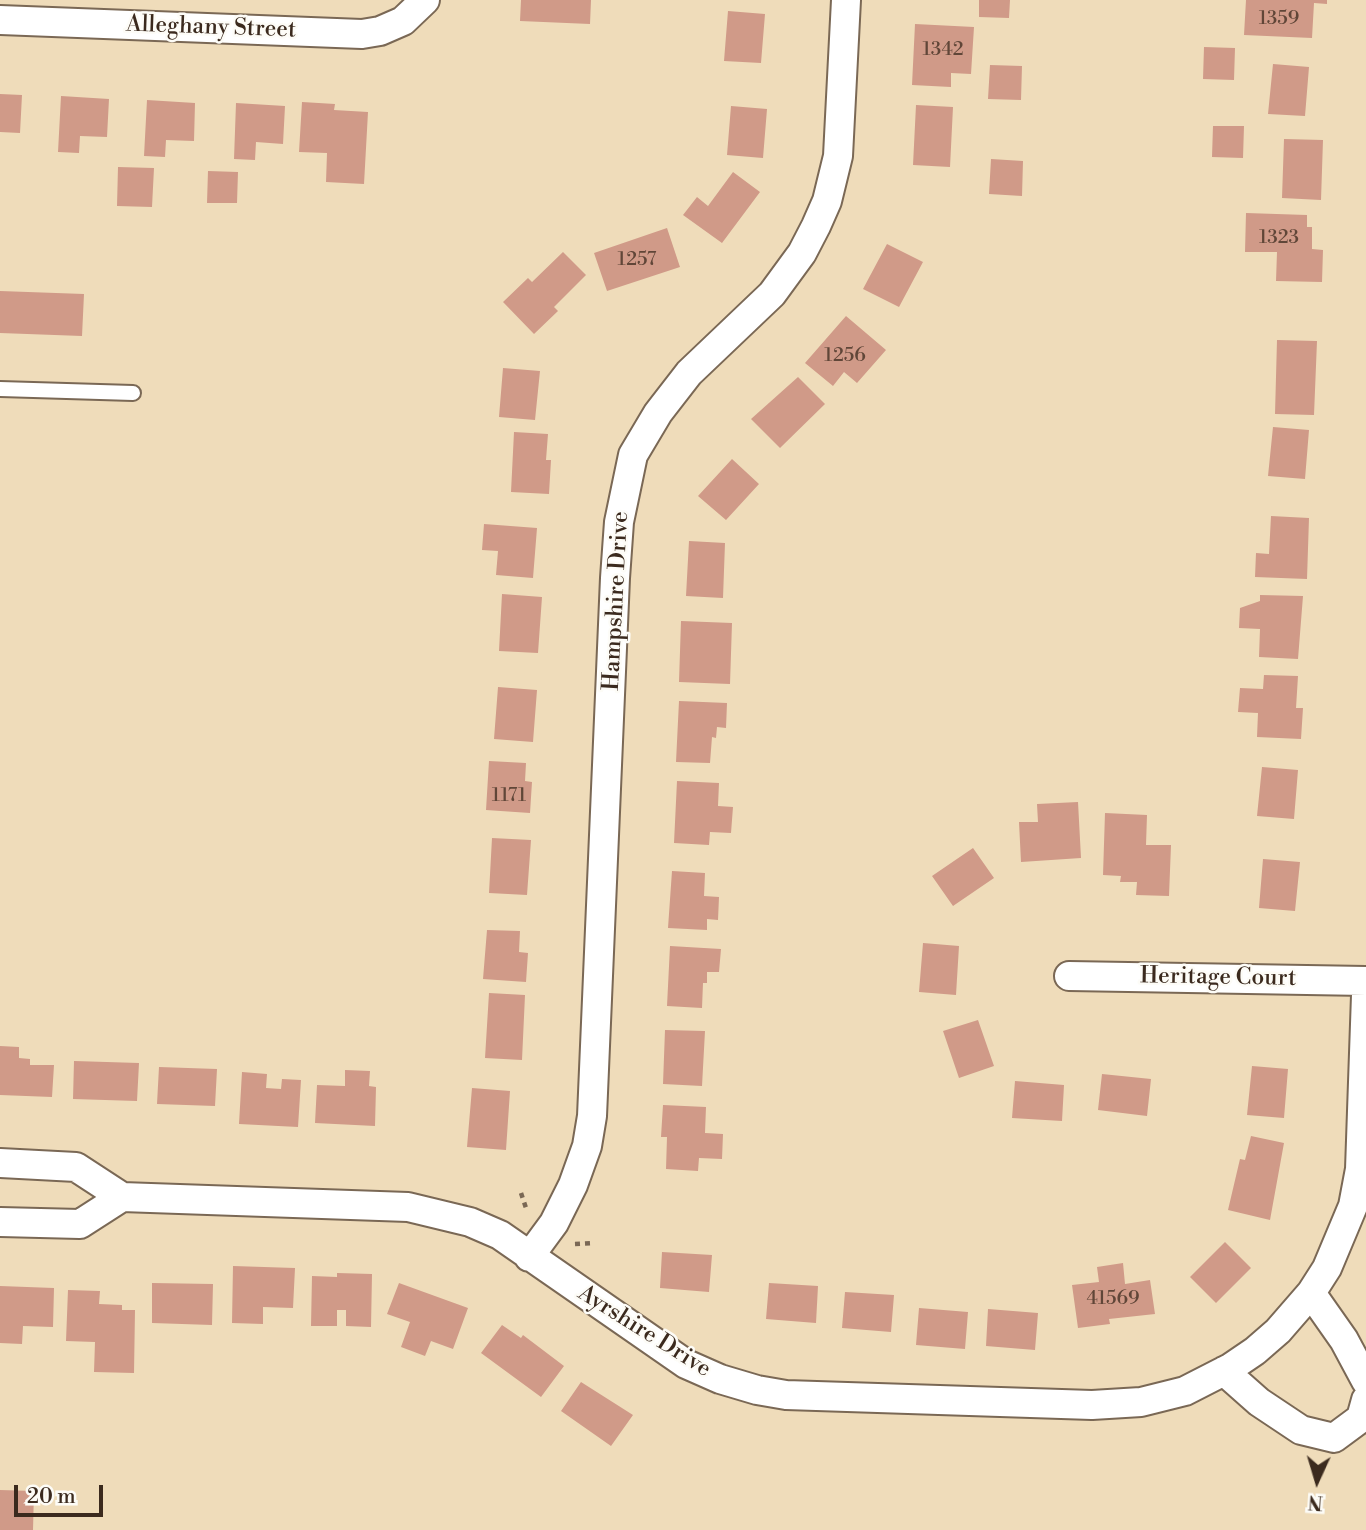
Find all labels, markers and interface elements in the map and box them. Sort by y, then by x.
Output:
house number: 1359 [1259,8,1299,30]
street label: Alleghany Street [125,11,297,45]
house number: 1342 [922,39,964,61]
house number: 1323 [1259,227,1299,249]
house number: 1257 [618,249,656,271]
house number: 1256 [824,345,866,367]
street label: Hampshire Drive [599,511,635,691]
house number: 1171 [492,785,526,807]
street label: Heritage Court [1140,963,1296,993]
street label: Ayrshire Drive [572,1280,716,1384]
house number: 41569 [1087,1288,1139,1310]
north arrow [1282,1446,1352,1516]
scale bar [18,1470,107,1514]
text: 20 m [27,1484,76,1510]
text: N [1307,1489,1324,1514]

